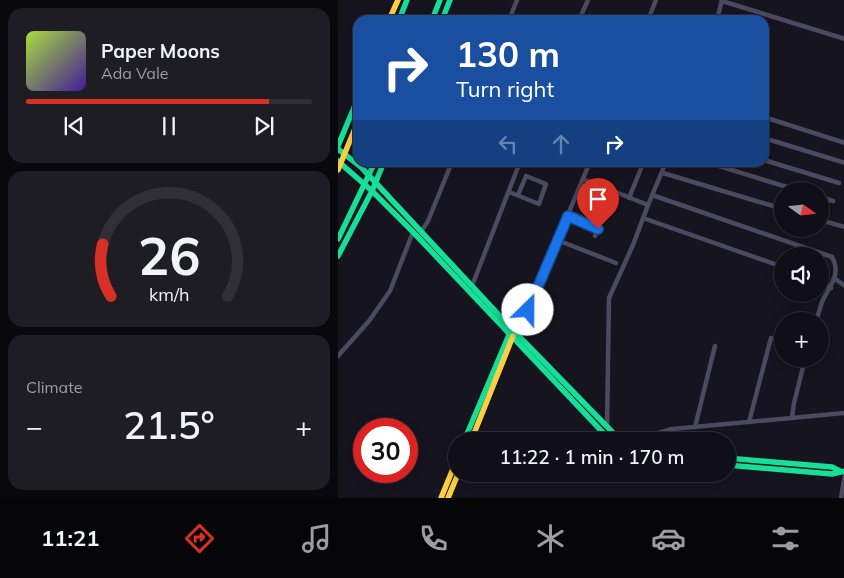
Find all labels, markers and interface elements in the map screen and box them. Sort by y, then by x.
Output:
text: 130 m [456,32,560,76]
icon: right [373,35,438,100]
text: Paper Moons [101,39,220,63]
text: Ada Vale [101,63,168,83]
text: Turn right [456,75,554,103]
icon: previous [60,112,88,140]
icon: pause [155,112,183,140]
icon: next [250,112,278,140]
icon: left [494,130,522,158]
icon: ahead [547,130,575,158]
icon: right [600,130,628,158]
pin [577,178,619,229]
north arrow [774,182,829,238]
map controls [774,182,829,367]
icon: arrive [584,185,612,213]
text: 26 [138,223,200,288]
button: sound [774,247,829,302]
text: km/h [149,283,189,305]
position arrow [501,283,553,335]
button: + [774,312,829,367]
text: Climate [26,377,82,397]
text: 21.5° [123,401,215,449]
text: − [26,409,43,444]
text: + [295,409,312,444]
speed limit sign: 30 [353,418,418,483]
text: 11:22 · 1 min · 170 m [499,445,685,469]
icon: directions [182,521,217,556]
icon: music [299,521,334,556]
icon: phone [416,521,451,556]
icon: climate [533,521,568,556]
icon: car [651,521,686,556]
icon: filters [768,521,803,556]
text: 11:21 [41,524,99,552]

